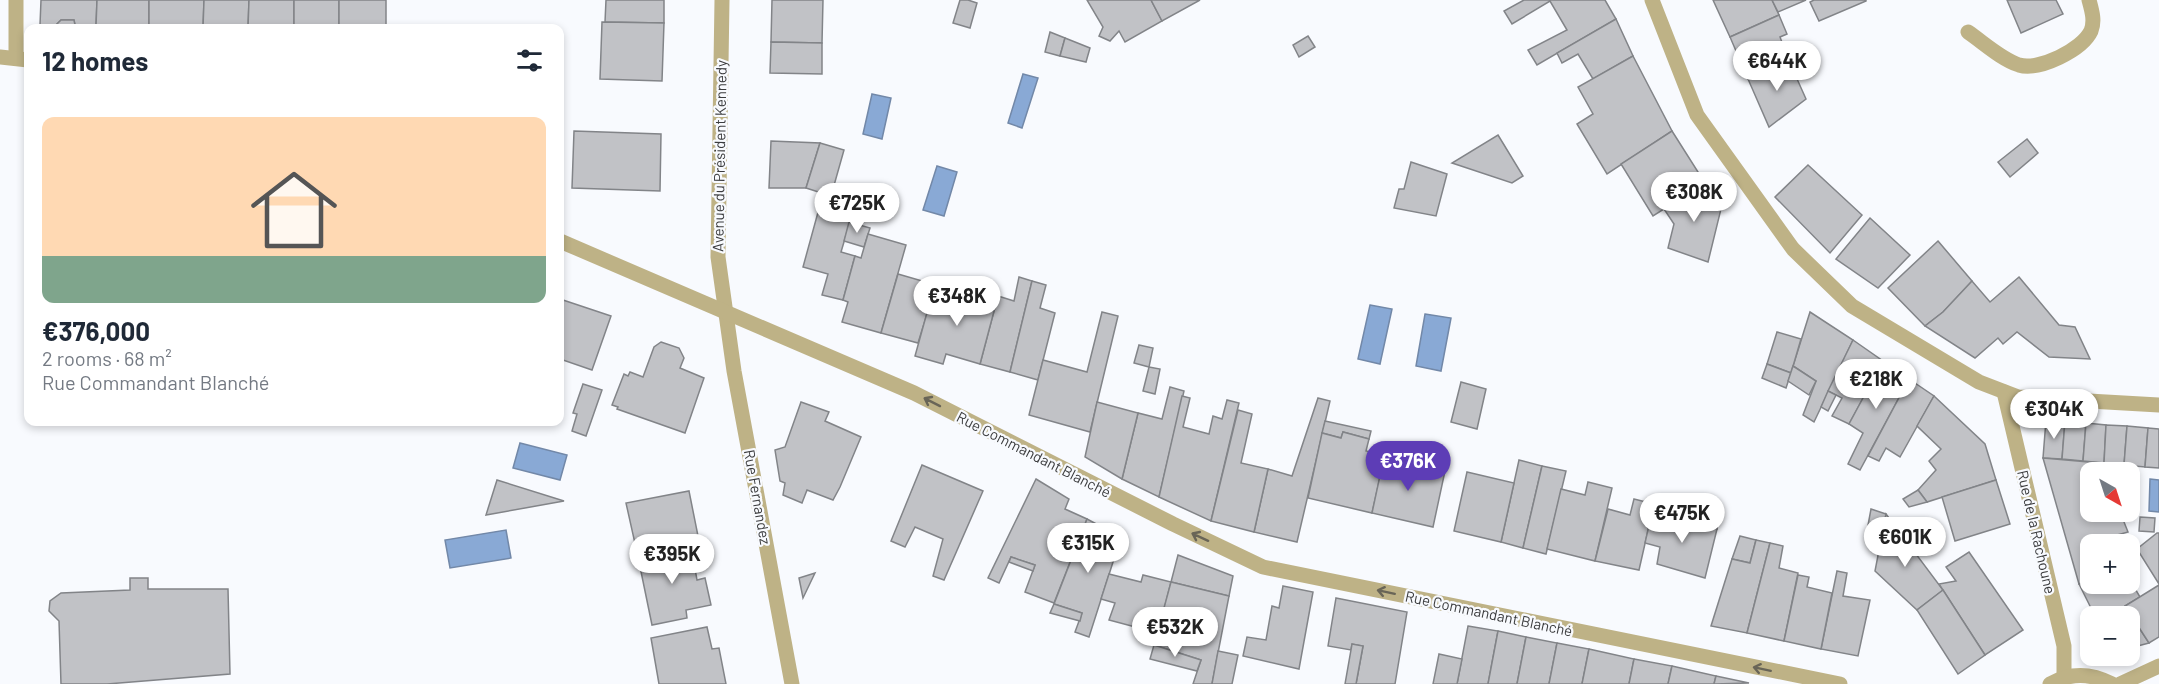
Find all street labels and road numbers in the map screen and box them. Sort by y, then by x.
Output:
street label: Avenue du Président Kennedy [708,60,730,252]
street label: Rue Commandant Blanché [954,407,1114,501]
street label: Rue Fernandez [741,448,775,546]
street label: Rue de la Rachoune [2014,468,2060,596]
street label: Rue Commandant Blanché [1404,586,1574,640]

